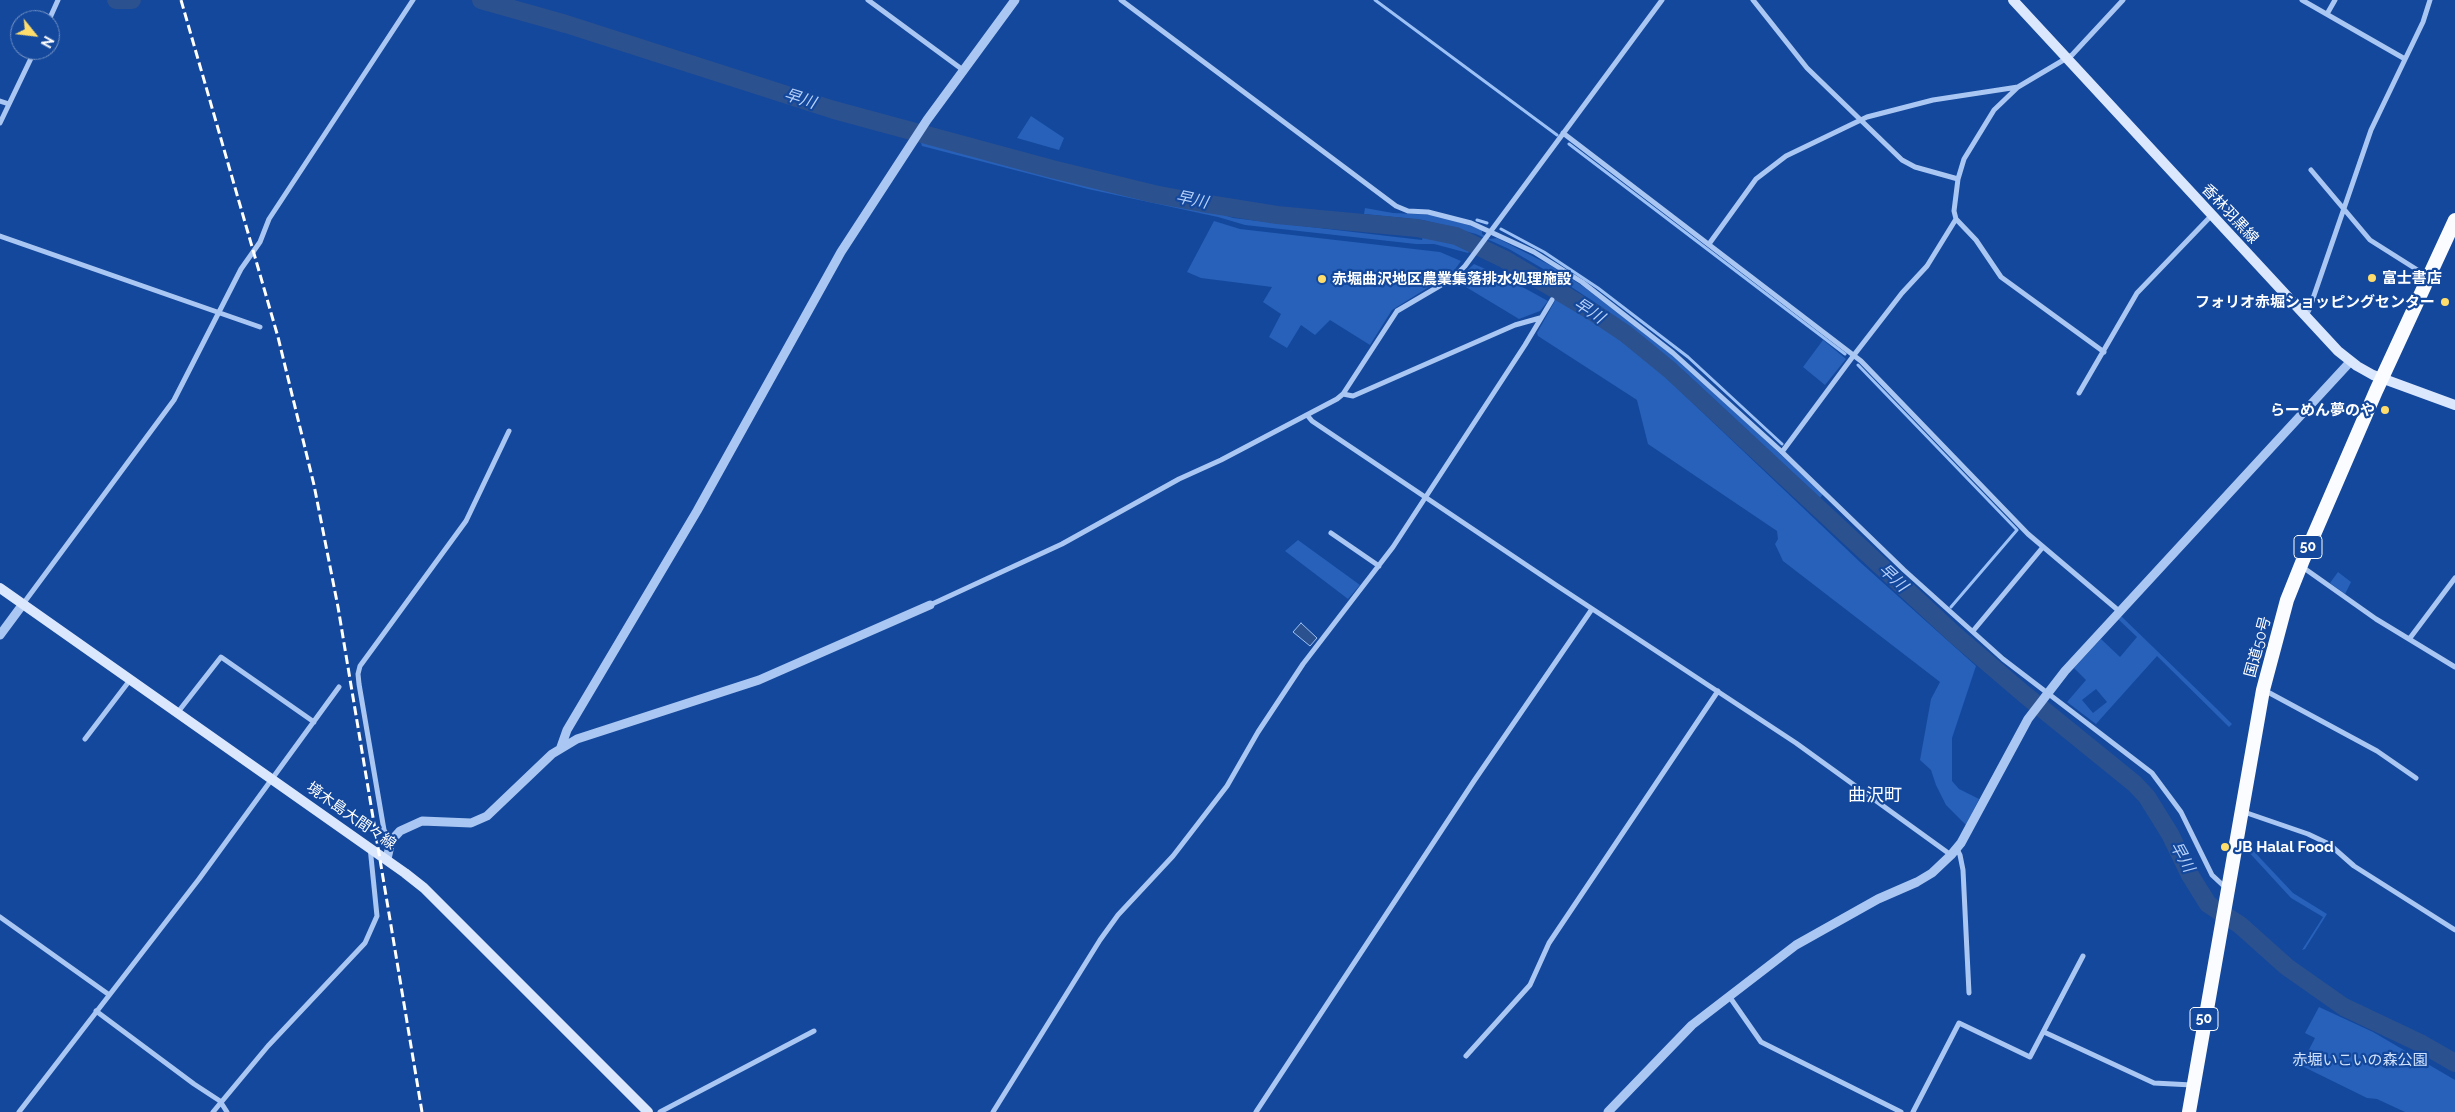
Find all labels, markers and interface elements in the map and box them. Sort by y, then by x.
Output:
north arrow [10,10,60,60]
text: N [38,33,57,50]
water label: 早川 [782,85,818,113]
street label: 香林羽黒線 [2198,180,2262,248]
water label: 早川 [1174,187,1210,213]
place label: 富士書店 [2382,269,2442,287]
place label: 赤堀曲沢地区農業集落排水処理施設 [1332,270,1572,288]
marker: 富士書店 [2366,272,2378,284]
marker: 赤堀曲沢地区農業集落排水処理施設 [1316,273,1328,285]
place label: フォリオ赤堀ショッピングセンター [2195,293,2435,311]
water label: 早川 [1570,294,1608,328]
marker: フォリオ赤堀ショッピングセンター [2439,296,2451,308]
place label: らーめん夢のや [2270,401,2375,419]
marker: らーめん夢のや [2379,404,2391,416]
road number: 50 [2294,536,2322,558]
water label: 早川 [1875,560,1911,596]
street label: 国道50号 [2241,615,2275,679]
street label: 境木島大間々線 [303,779,399,853]
district label: 曲沢町 [1848,785,1902,807]
water label: 早川 [2166,838,2198,876]
place label: JB Halal Food [2235,838,2334,856]
marker: JB Halal Food [2219,841,2231,853]
road number: 50 [2190,1008,2218,1030]
park label: 赤堀いこいの森公園 [2293,1051,2427,1069]

